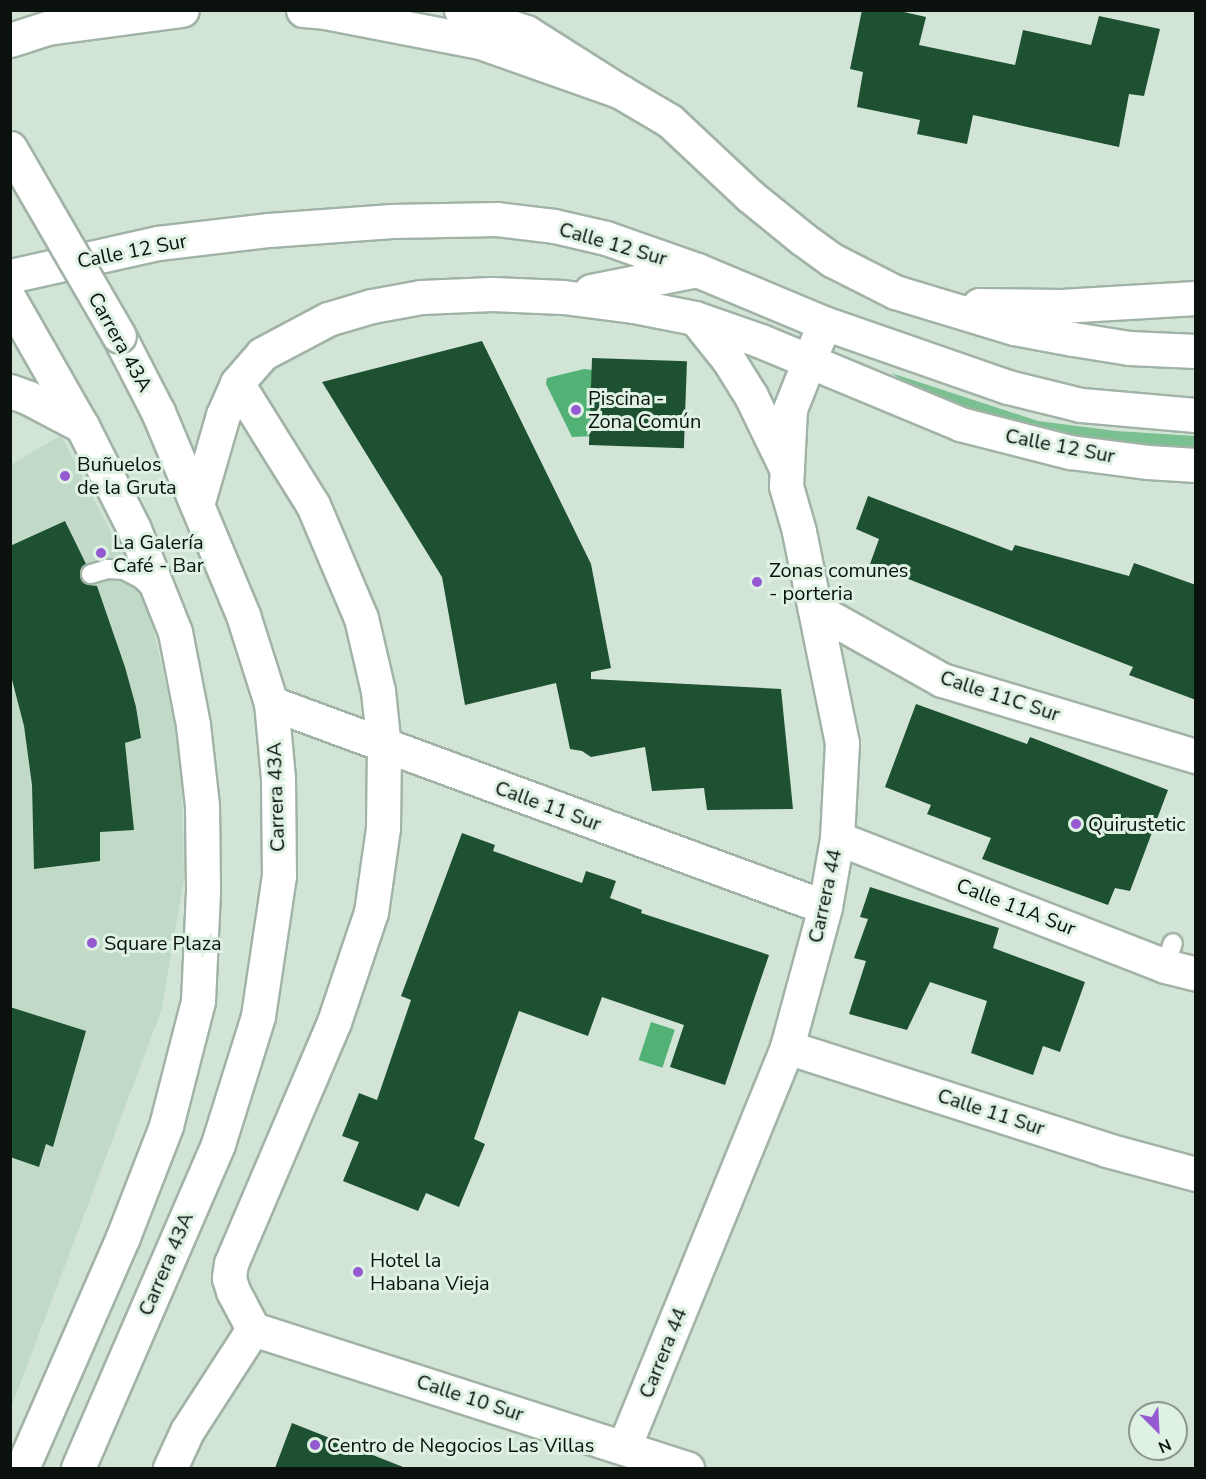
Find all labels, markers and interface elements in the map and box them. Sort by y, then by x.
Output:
street label: Calle 12 Sur [556,217,670,271]
street label: Calle 12 Sur [75,229,189,273]
street label: Carrera 43A [83,288,157,396]
place label: Piscina - Zona Común [588,386,701,433]
marker: Piscina - Zona Común [569,403,583,417]
street label: Calle 12 Sur [1003,424,1117,468]
place label: Buñuelos de la Gruta [77,452,177,499]
marker: Buñuelos de la Gruta [58,469,72,483]
place label: La Galería Café - Bar [113,530,204,577]
marker: La Galería Café - Bar [94,546,108,560]
place label: Zonas comunes - porteria [769,558,908,605]
marker: Zonas comunes - porteria [750,575,764,589]
street label: Calle 11C Sur [937,665,1063,727]
street label: Carrera 43A [262,742,290,852]
street label: Calle 11 Sur [492,776,604,836]
place label: Quirustetic [1088,812,1186,836]
marker: Quirustetic [1069,817,1083,831]
street label: Carrera 44 [803,847,847,945]
street label: Calle 11A Sur [953,873,1079,941]
place label: Square Plaza [104,931,222,955]
marker: Square Plaza [85,936,99,950]
street label: Calle 11 Sur [934,1083,1048,1141]
street label: Carrera 43A [133,1209,199,1319]
place label: Hotel la Habana Vieja [370,1248,490,1295]
marker: Hotel la Habana Vieja [351,1265,365,1279]
street label: Carrera 44 [634,1304,692,1402]
street label: Calle 10 Sur [413,1369,527,1427]
north arrow [1128,1401,1188,1461]
place label: Centro de Negocios Las Villas [327,1433,594,1457]
text: N [1155,1433,1174,1458]
marker: Centro de Negocios Las Villas [308,1438,322,1452]

